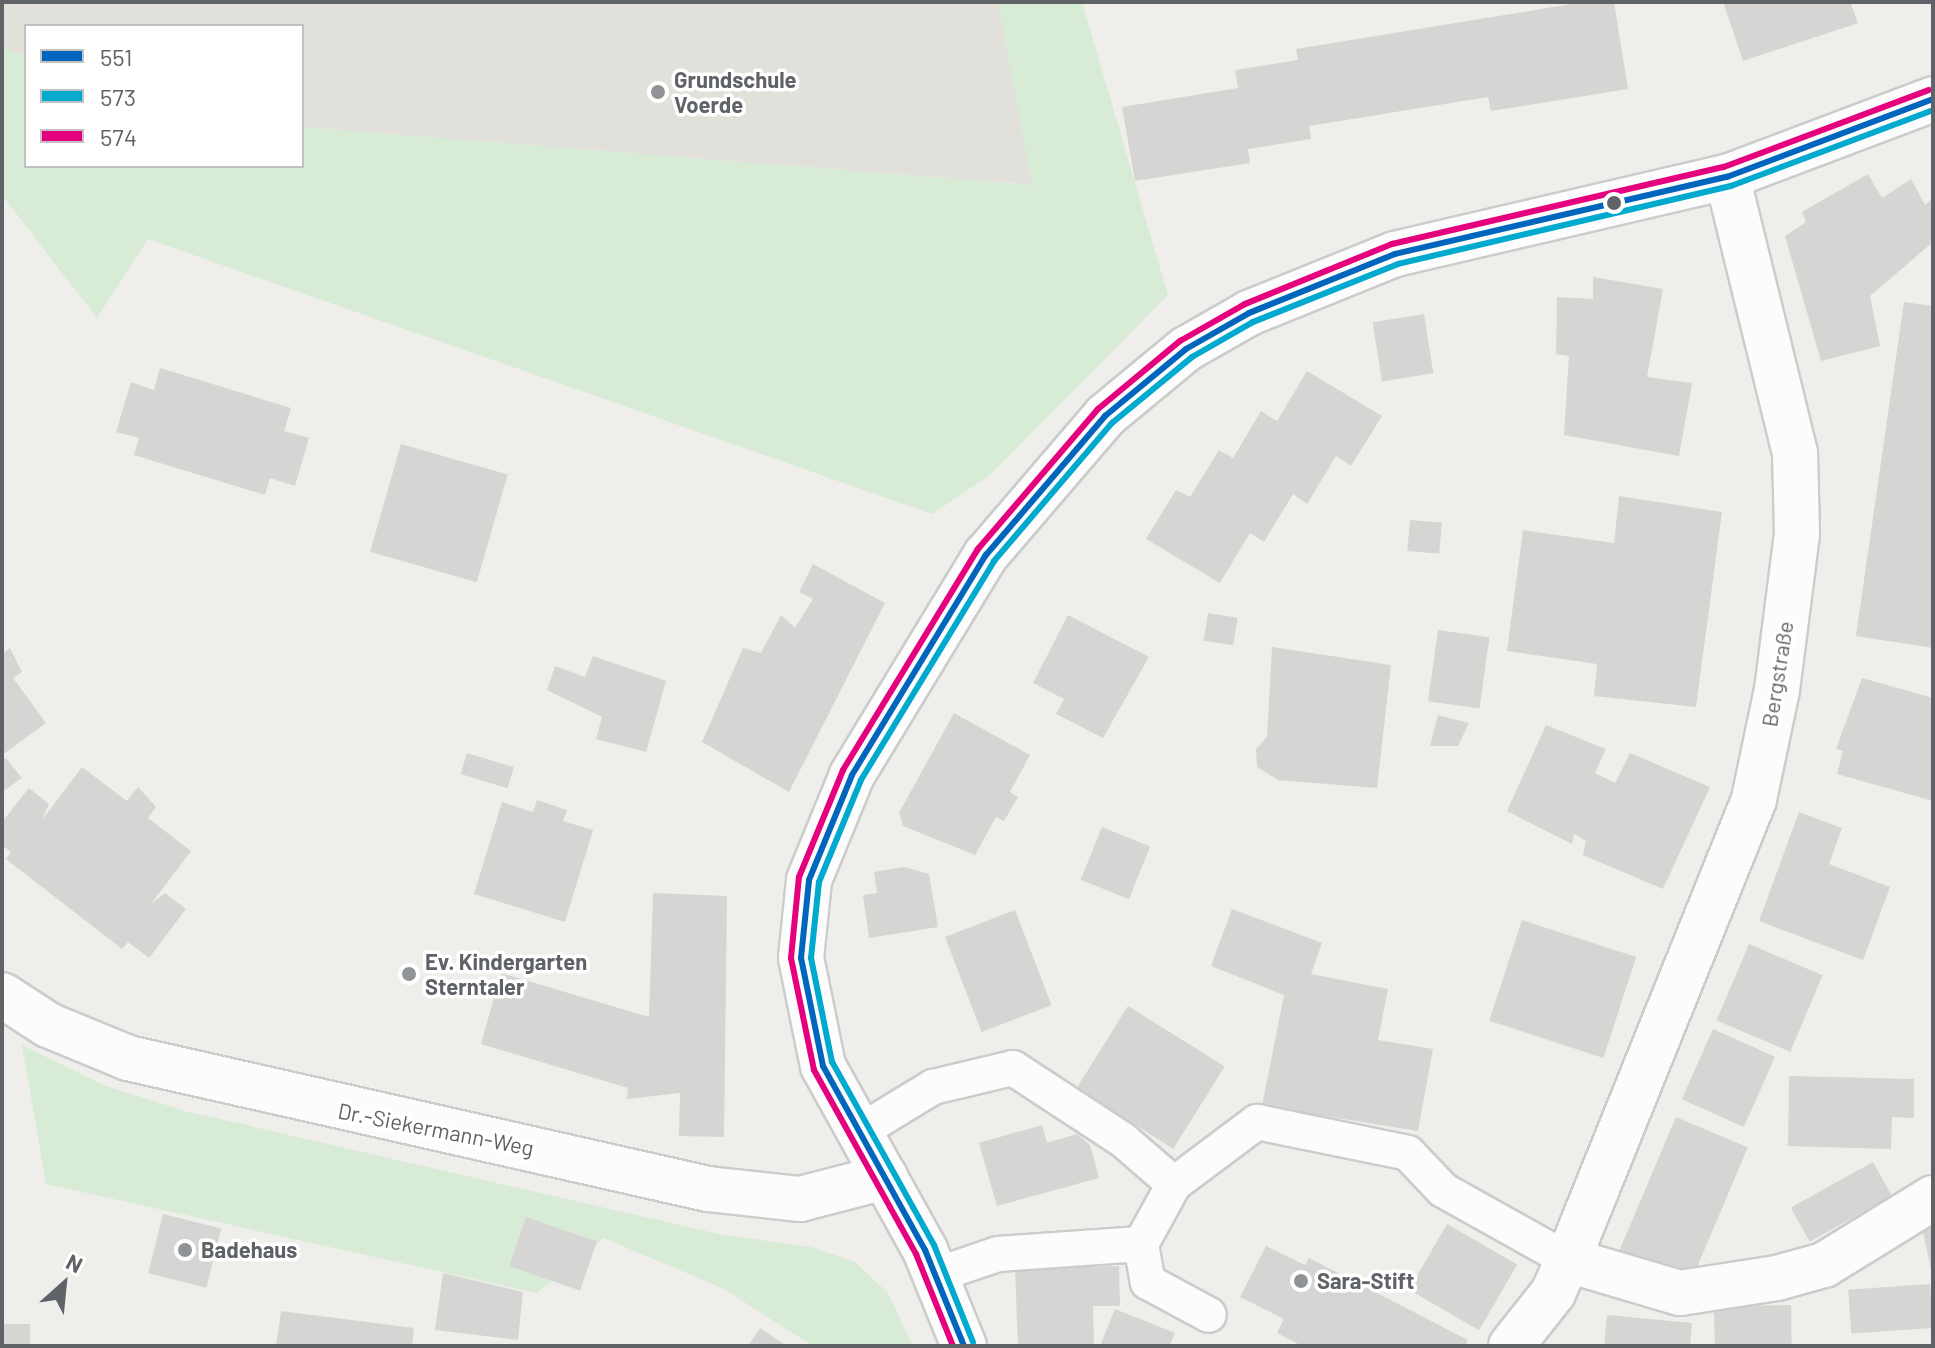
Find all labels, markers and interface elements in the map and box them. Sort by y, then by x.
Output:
legend [24,24,304,168]
text: 551 [100,42,132,71]
place label: Grundschule Voerde [674,66,797,118]
text: 573 [100,82,136,111]
marker: Grundschule Voerde [649,83,667,101]
text: 574 [100,122,137,151]
unlabelled marker [1606,195,1622,211]
street label: Bergstraße [1756,619,1798,729]
place label: Ev. Kindergarten Sterntaler [425,948,587,1000]
marker: Ev. Kindergarten Sterntaler [400,965,418,983]
street label: Dr.-Siekermann-Weg [336,1097,536,1161]
place label: Badehaus [201,1237,297,1263]
marker: Badehaus [176,1241,194,1259]
north arrow [24,1244,104,1324]
text: N [62,1248,87,1278]
place label: Sara-Stift [1317,1268,1414,1294]
marker: Sara-Stift [1292,1272,1310,1290]

